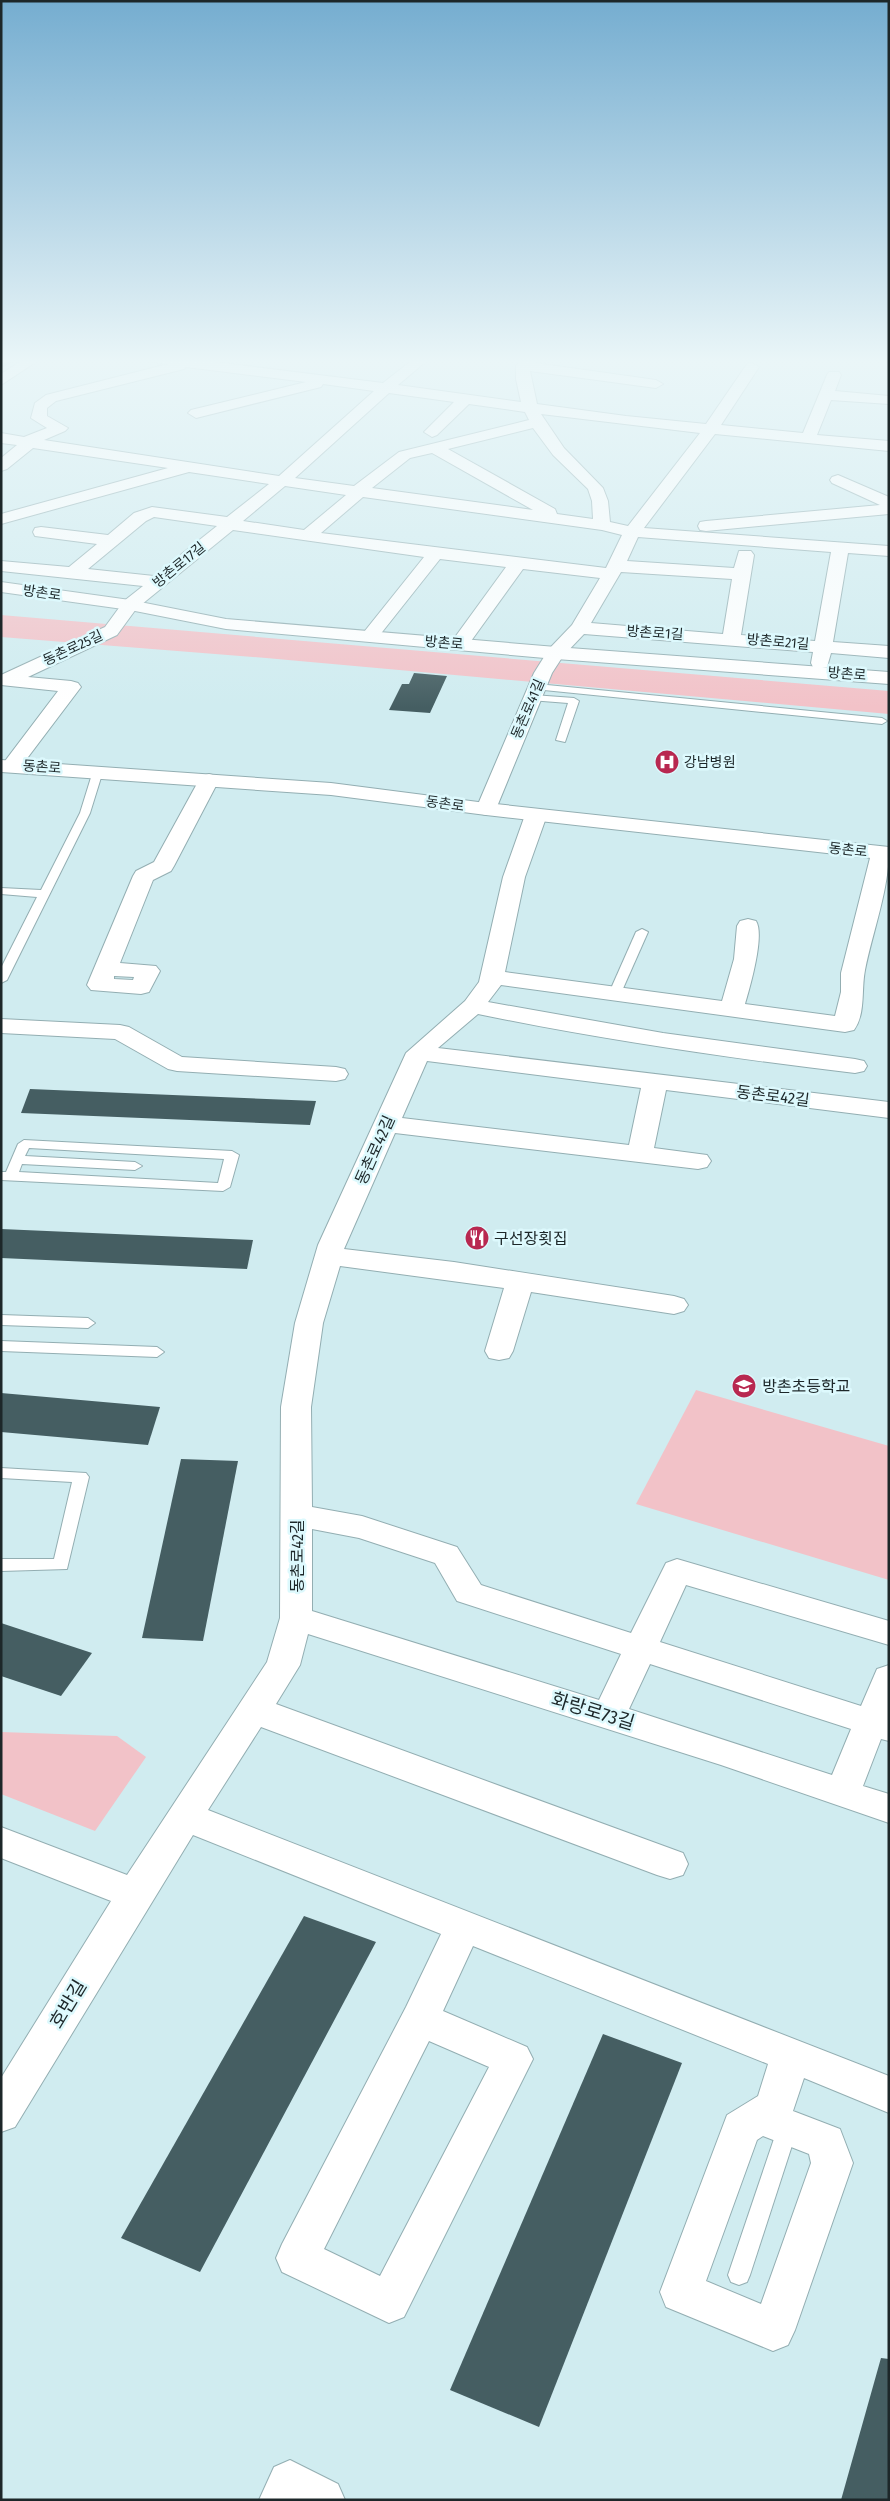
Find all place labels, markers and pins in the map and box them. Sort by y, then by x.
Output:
hospital icon: 강남병원 [654,749,680,775]
place label: 강남병원 [684,754,736,771]
restaurant icon: 구선장횟집 [464,1225,490,1251]
place label: 구선장횟집 [494,1229,568,1248]
school or university icon: 방촌초등학교 [731,1373,757,1399]
place label: 방촌초등학교 [762,1377,850,1396]

